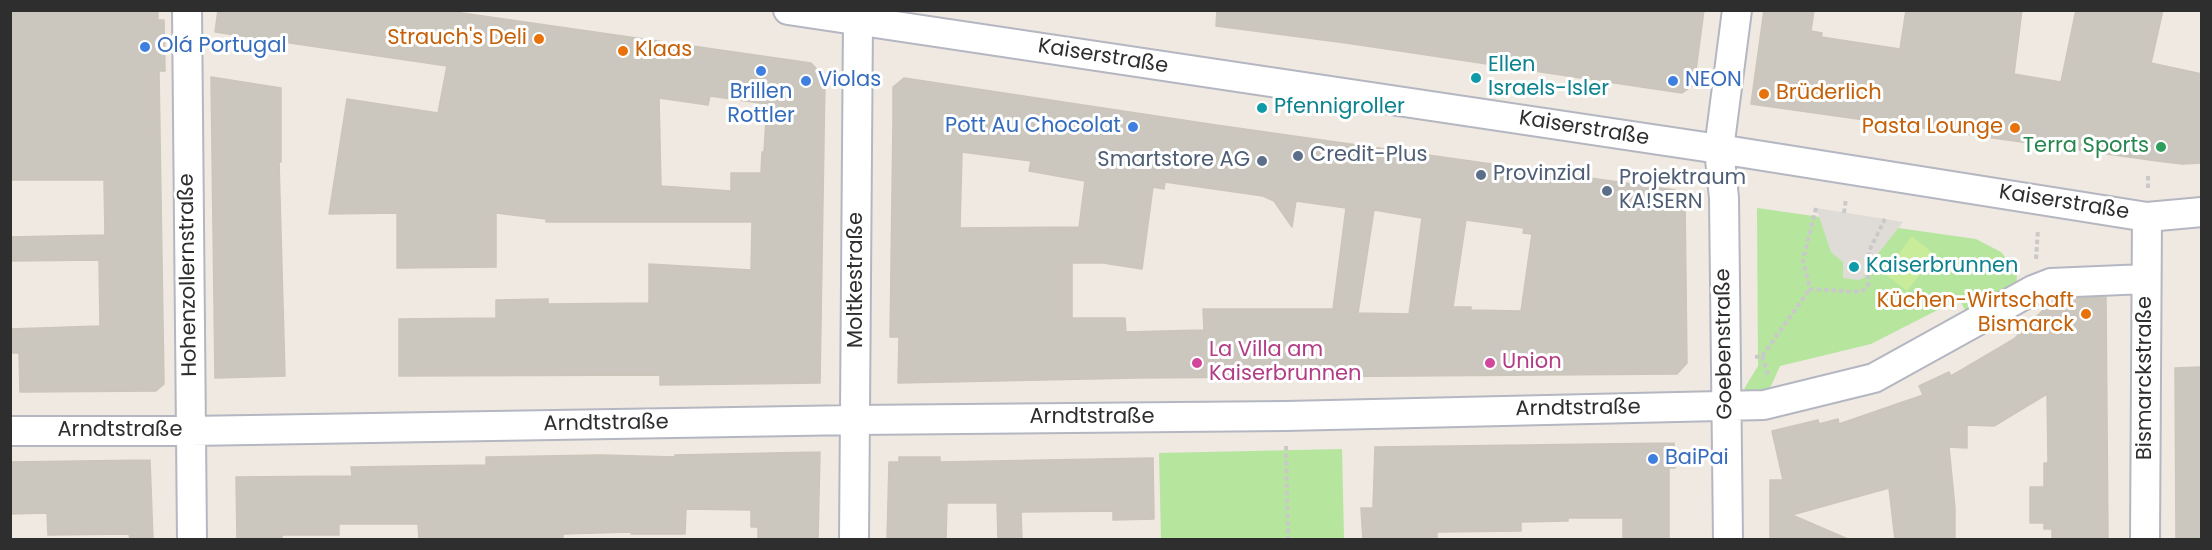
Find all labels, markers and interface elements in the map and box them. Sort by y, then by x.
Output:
place label: Strauch's Deli [387,26,527,52]
marker: Strauch's Deli [532,32,546,46]
place label: Olá Portugal [157,34,287,60]
street label: Kaiserstraße [1036,34,1170,80]
place label: Klaas [635,38,692,64]
marker: Olá Portugal [138,40,152,54]
marker: Klaas [616,44,630,58]
place label: Ellen Israels-Isler [1488,53,1609,103]
marker: Brillen Rottler [754,64,768,78]
place label: Violas [818,68,881,94]
place label: NEON [1685,68,1742,94]
marker: Ellen Israels-Isler [1469,71,1483,85]
marker: Violas [799,74,813,88]
marker: NEON [1666,74,1680,88]
place label: Brillen Rottler [727,80,795,130]
place label: Brüderlich [1776,81,1882,107]
marker: Brüderlich [1757,87,1771,101]
place label: Pfennigroller [1274,95,1405,121]
marker: Pfennigroller [1255,101,1269,115]
street label: Kaiserstraße [1517,106,1651,152]
place label: Pott Au Chocolat [945,114,1121,140]
place label: Pasta Lounge [1862,115,2003,141]
marker: Pott Au Chocolat [1126,120,1140,134]
marker: Pasta Lounge [2008,121,2022,135]
place label: Terra Sports [2023,134,2149,160]
marker: Terra Sports [2154,140,2168,154]
place label: Credit-Plus [1310,143,1427,169]
place label: Smartstore AG [1097,148,1250,174]
marker: Credit-Plus [1291,149,1305,163]
marker: Smartstore AG [1255,154,1269,168]
place label: Provinzial [1493,162,1591,188]
place label: Projektraum KA!SERN [1619,166,1746,216]
marker: Provinzial [1474,168,1488,182]
street label: Hohenzollernstraße [175,173,203,377]
street label: Kaiserstraße [1997,180,2131,226]
marker: Projektraum KA!SERN [1600,184,1614,198]
street label: Moltkestraße [844,212,870,348]
place label: Kaiserbrunnen [1866,254,2019,280]
marker: Kaiserbrunnen [1847,260,1861,274]
street label: Goebenstraße [1711,268,1739,420]
place label: Küchen-Wirtschaft Bismarck [1877,289,2074,339]
street label: Bismarckstraße [2133,296,2159,460]
marker: Küchen-Wirtschaft Bismarck [2079,307,2093,321]
place label: La Villa am Kaiserbrunnen [1209,338,1362,388]
place label: Union [1502,350,1562,376]
marker: La Villa am Kaiserbrunnen [1190,356,1204,370]
marker: Union [1483,356,1497,370]
street label: Arndtstraße [1515,395,1641,423]
street label: Arndtstraße [1029,405,1155,431]
street label: Arndtstraße [543,410,669,438]
street label: Arndtstraße [57,418,183,444]
place label: BaiPai [1665,446,1729,472]
marker: BaiPai [1646,452,1660,466]

